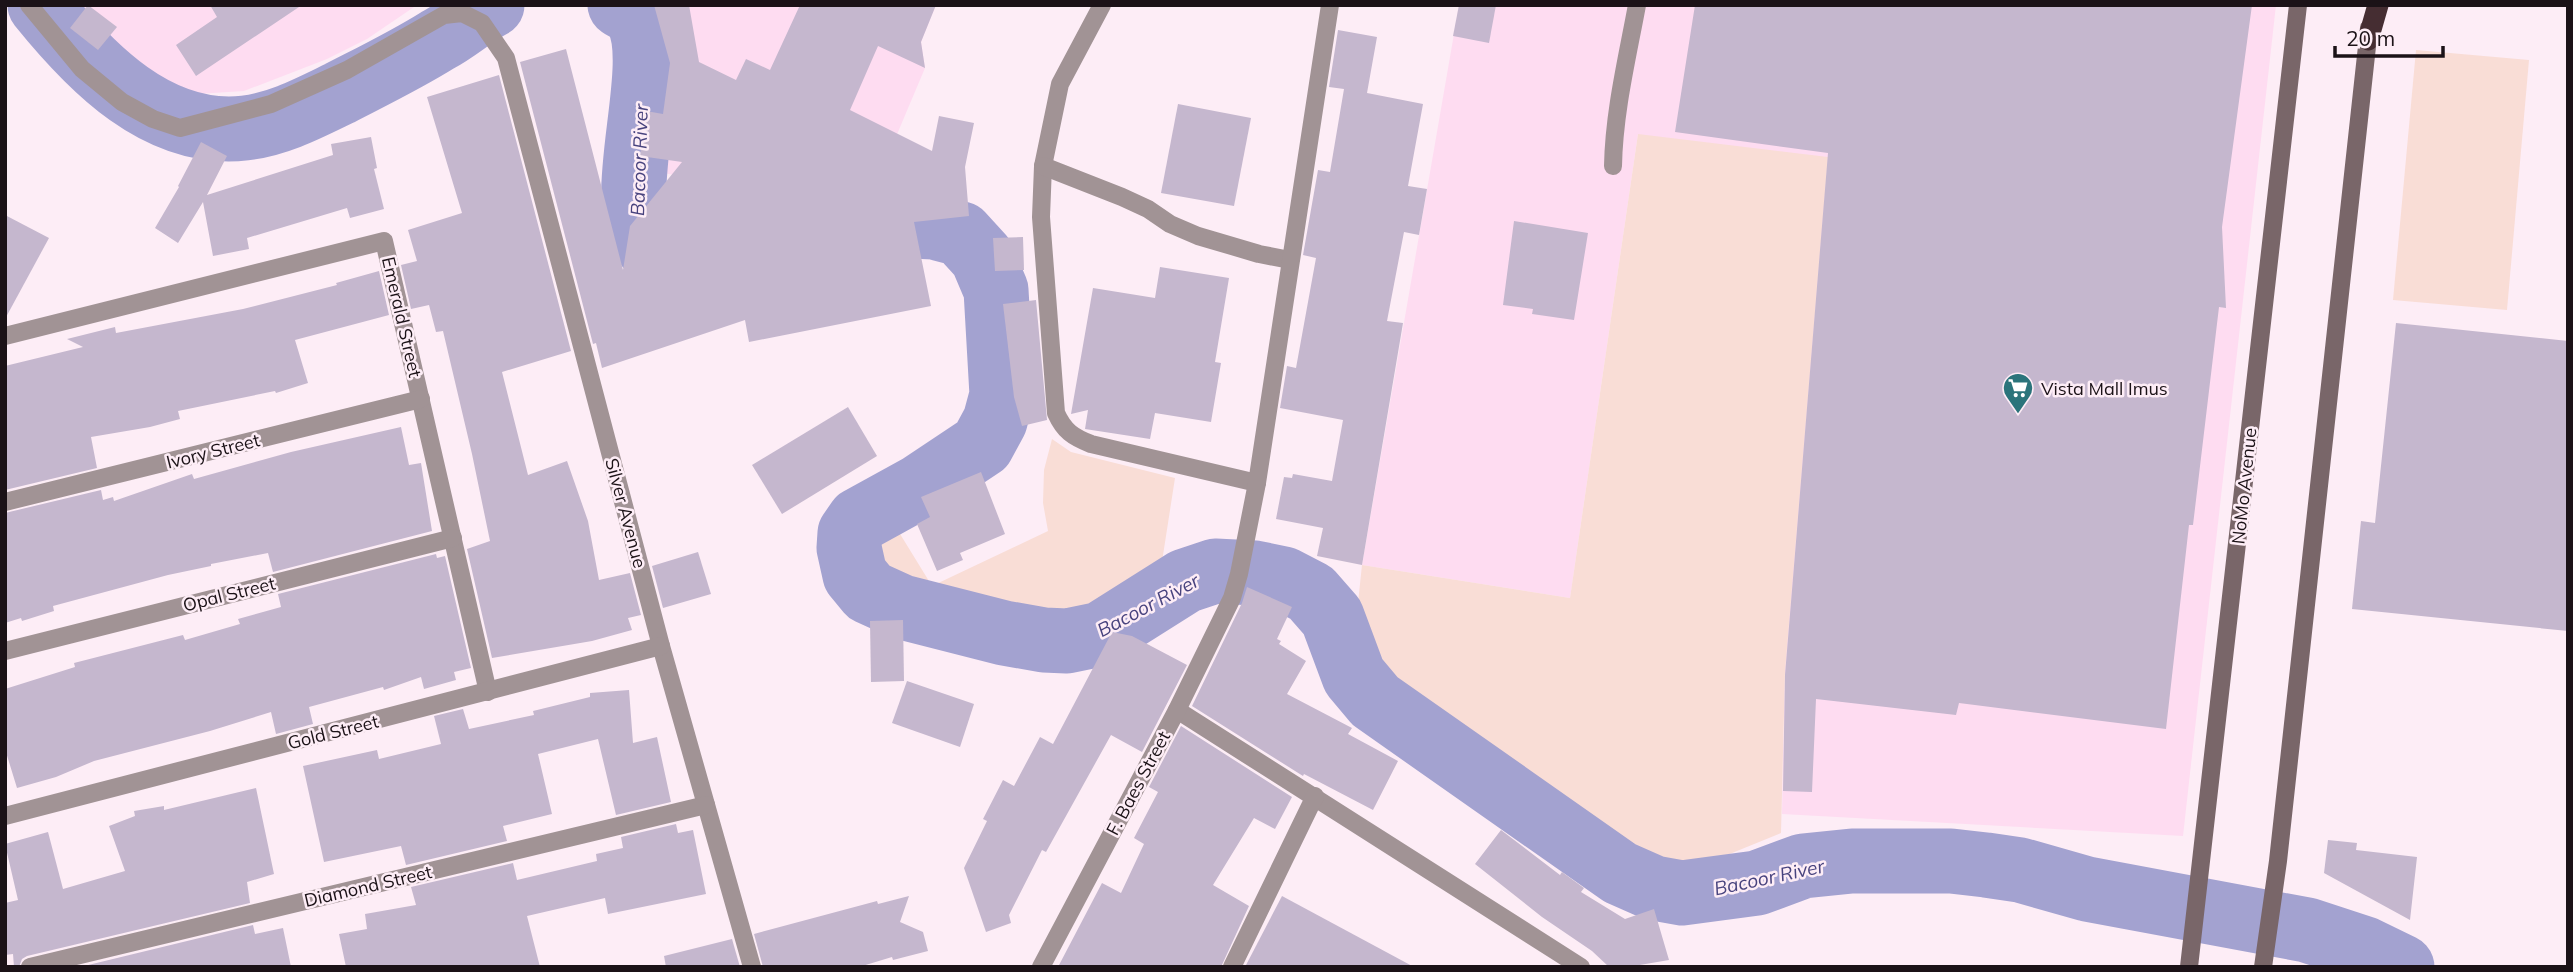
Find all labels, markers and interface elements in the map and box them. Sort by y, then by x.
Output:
scale bar [2335,14,2444,58]
text: 20 m [2346,25,2395,51]
water label: Bacoor River [625,103,653,216]
street label: Emerald Street [377,254,427,380]
supermarket icon: Vista Mall Imus [2001,371,2035,415]
place label: Vista Mall Imus [2041,377,2168,400]
street label: NoMo Avenue [2226,427,2262,545]
street label: Ivory Street [164,428,262,474]
street label: Silver Avenue [600,455,652,571]
water label: Bacoor River [1093,568,1204,642]
street label: Opal Street [180,571,278,617]
street label: Gold Street [285,710,381,754]
street label: F. Baes Street [1101,727,1175,839]
water label: Bacoor River [1712,853,1827,900]
street label: Diamond Street [302,860,434,912]

